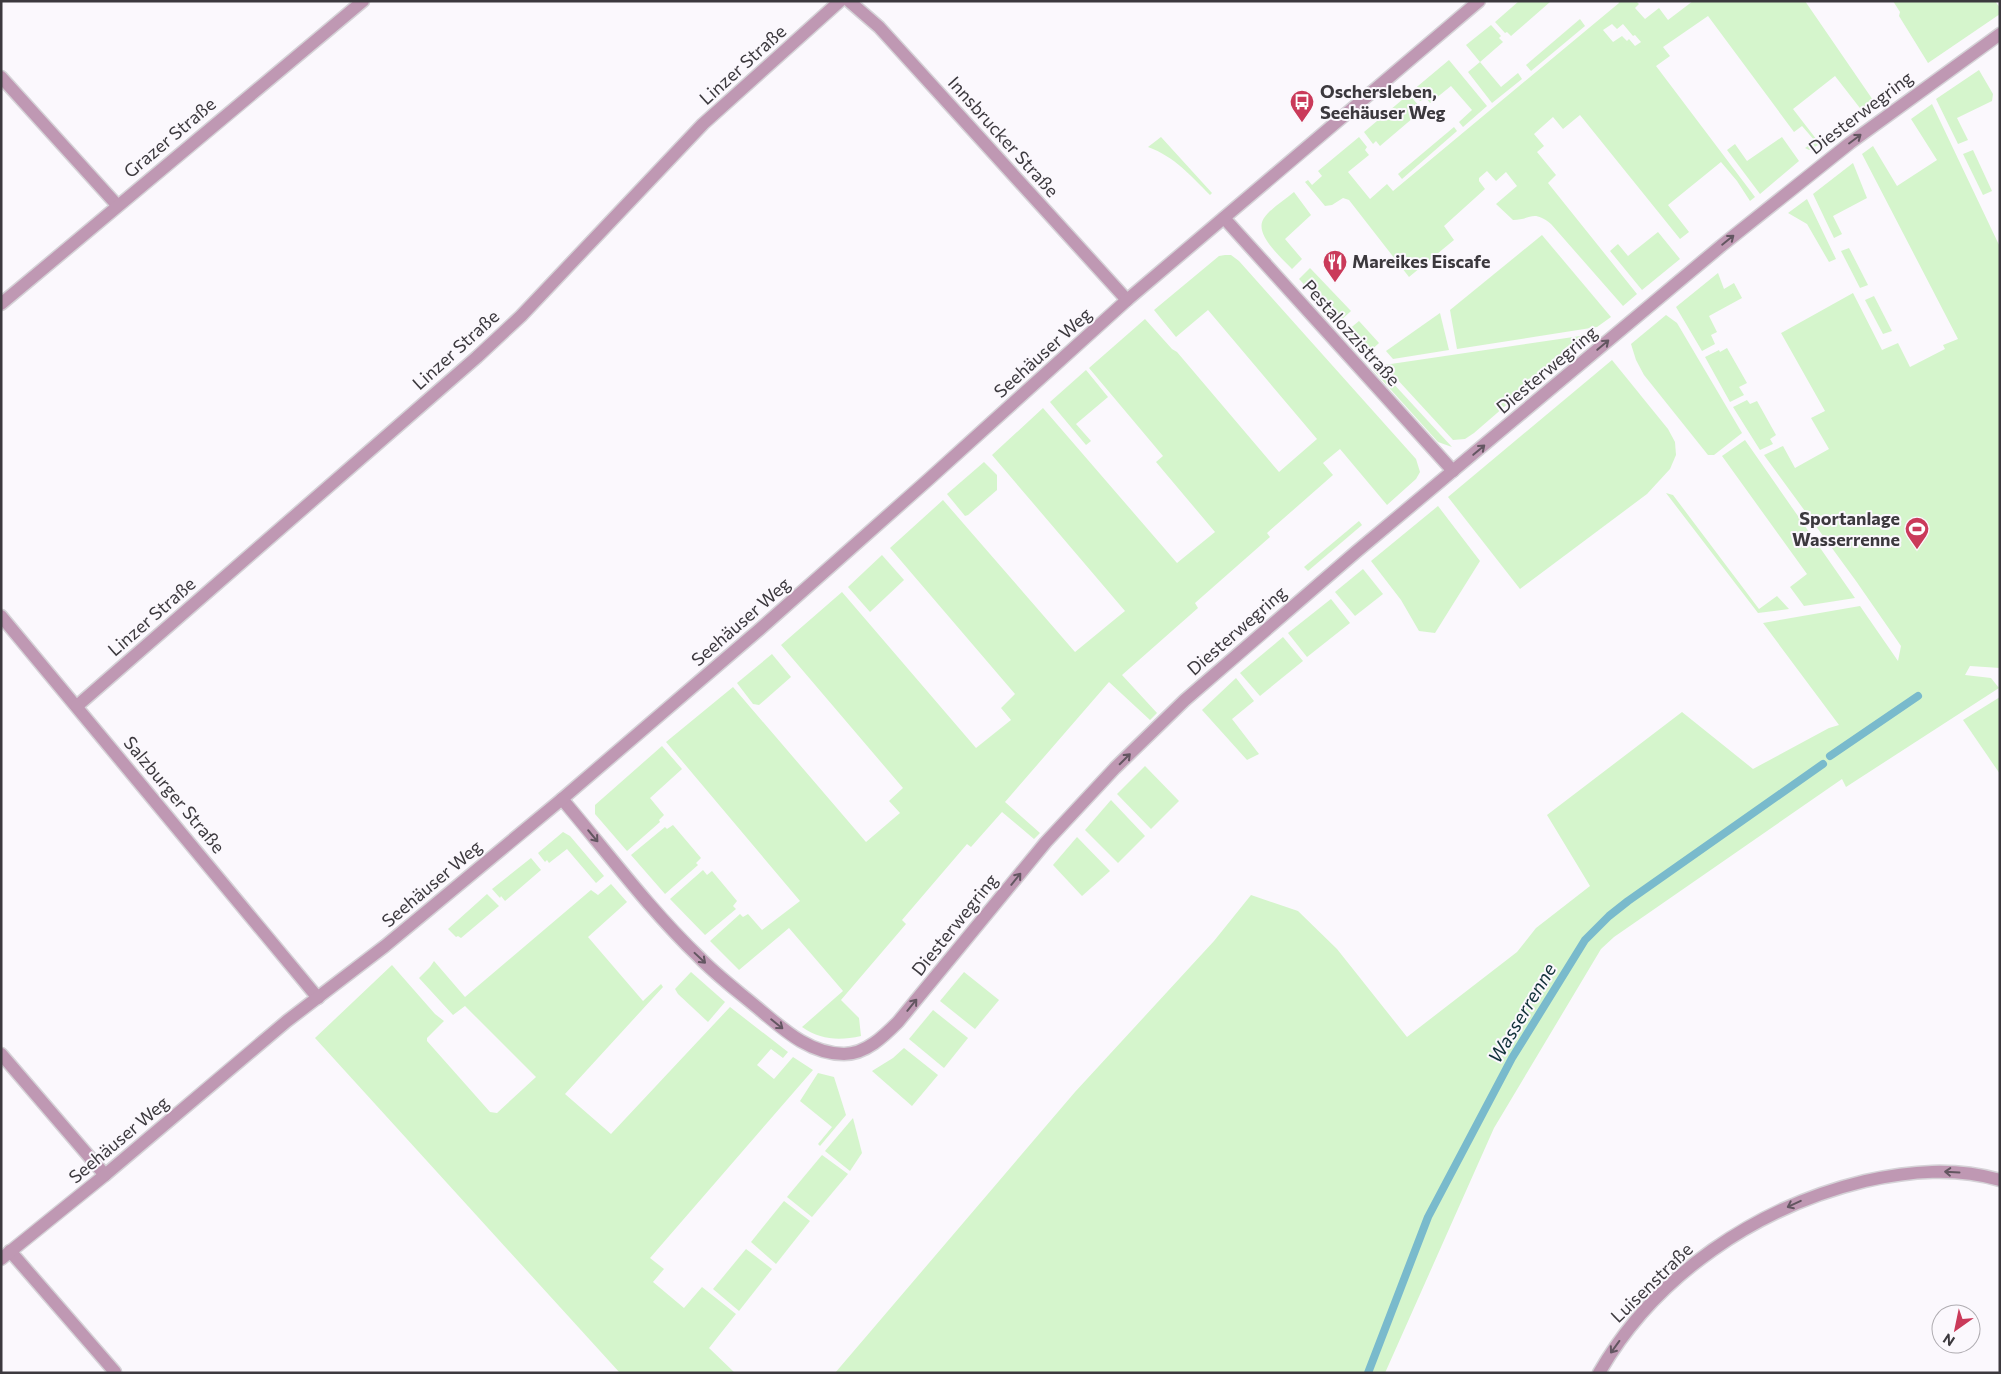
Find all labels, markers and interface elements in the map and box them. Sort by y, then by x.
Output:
street label: Linzer Straße [695,20,790,109]
street label: Diesterwegring [1804,66,1917,159]
street label: Innsbrucker Straße [944,71,1064,201]
place label: Oschersleben, Seehäuser Weg [1320,80,1446,123]
bus stop icon: Oschersleben, Seehäuser Weg [1289,89,1315,123]
street label: Grazer Straße [119,92,220,182]
one-way arrow [1848,134,1862,144]
one-way arrow [1721,235,1734,246]
restaurant icon: Mareikes Eiscafe [1322,249,1348,283]
place label: Mareikes Eiscafe [1352,250,1490,272]
street label: Pestalozzistraße [1298,275,1405,390]
street label: Seehäuser Weg [989,302,1096,402]
street label: Linzer Straße [408,305,503,394]
street label: Diesterwegring [1492,321,1601,418]
one-way arrow [1597,339,1610,350]
one-way arrow [1473,444,1486,455]
place label: Sportanlage Wasserrenne [1792,507,1900,550]
sports icon: Sportanlage Wasserrenne [1904,516,1930,550]
street label: Linzer Straße [103,572,200,660]
street label: Seehäuser Weg [686,572,795,670]
street label: Diesterwegring [1182,581,1291,679]
street label: Salzburger Straße [120,731,230,857]
one-way arrow [1119,753,1131,765]
one-way arrow [588,830,599,843]
street label: Seehäuser Weg [377,835,486,931]
street label: Diesterwegring [906,869,1002,980]
one-way arrow [1010,873,1021,886]
one-way arrow [694,952,707,964]
water label: Wasserrenne [1483,959,1560,1067]
one-way arrow [907,998,918,1011]
one-way arrow [770,1018,783,1029]
street label: Seehäuser Weg [64,1091,173,1187]
one-way arrow [1944,1168,1960,1177]
one-way arrow [1787,1199,1802,1209]
street label: Luisenstraße [1606,1238,1697,1327]
north arrow [1931,1304,1981,1354]
text: N [1940,1330,1958,1350]
one-way arrow [1610,1340,1620,1354]

